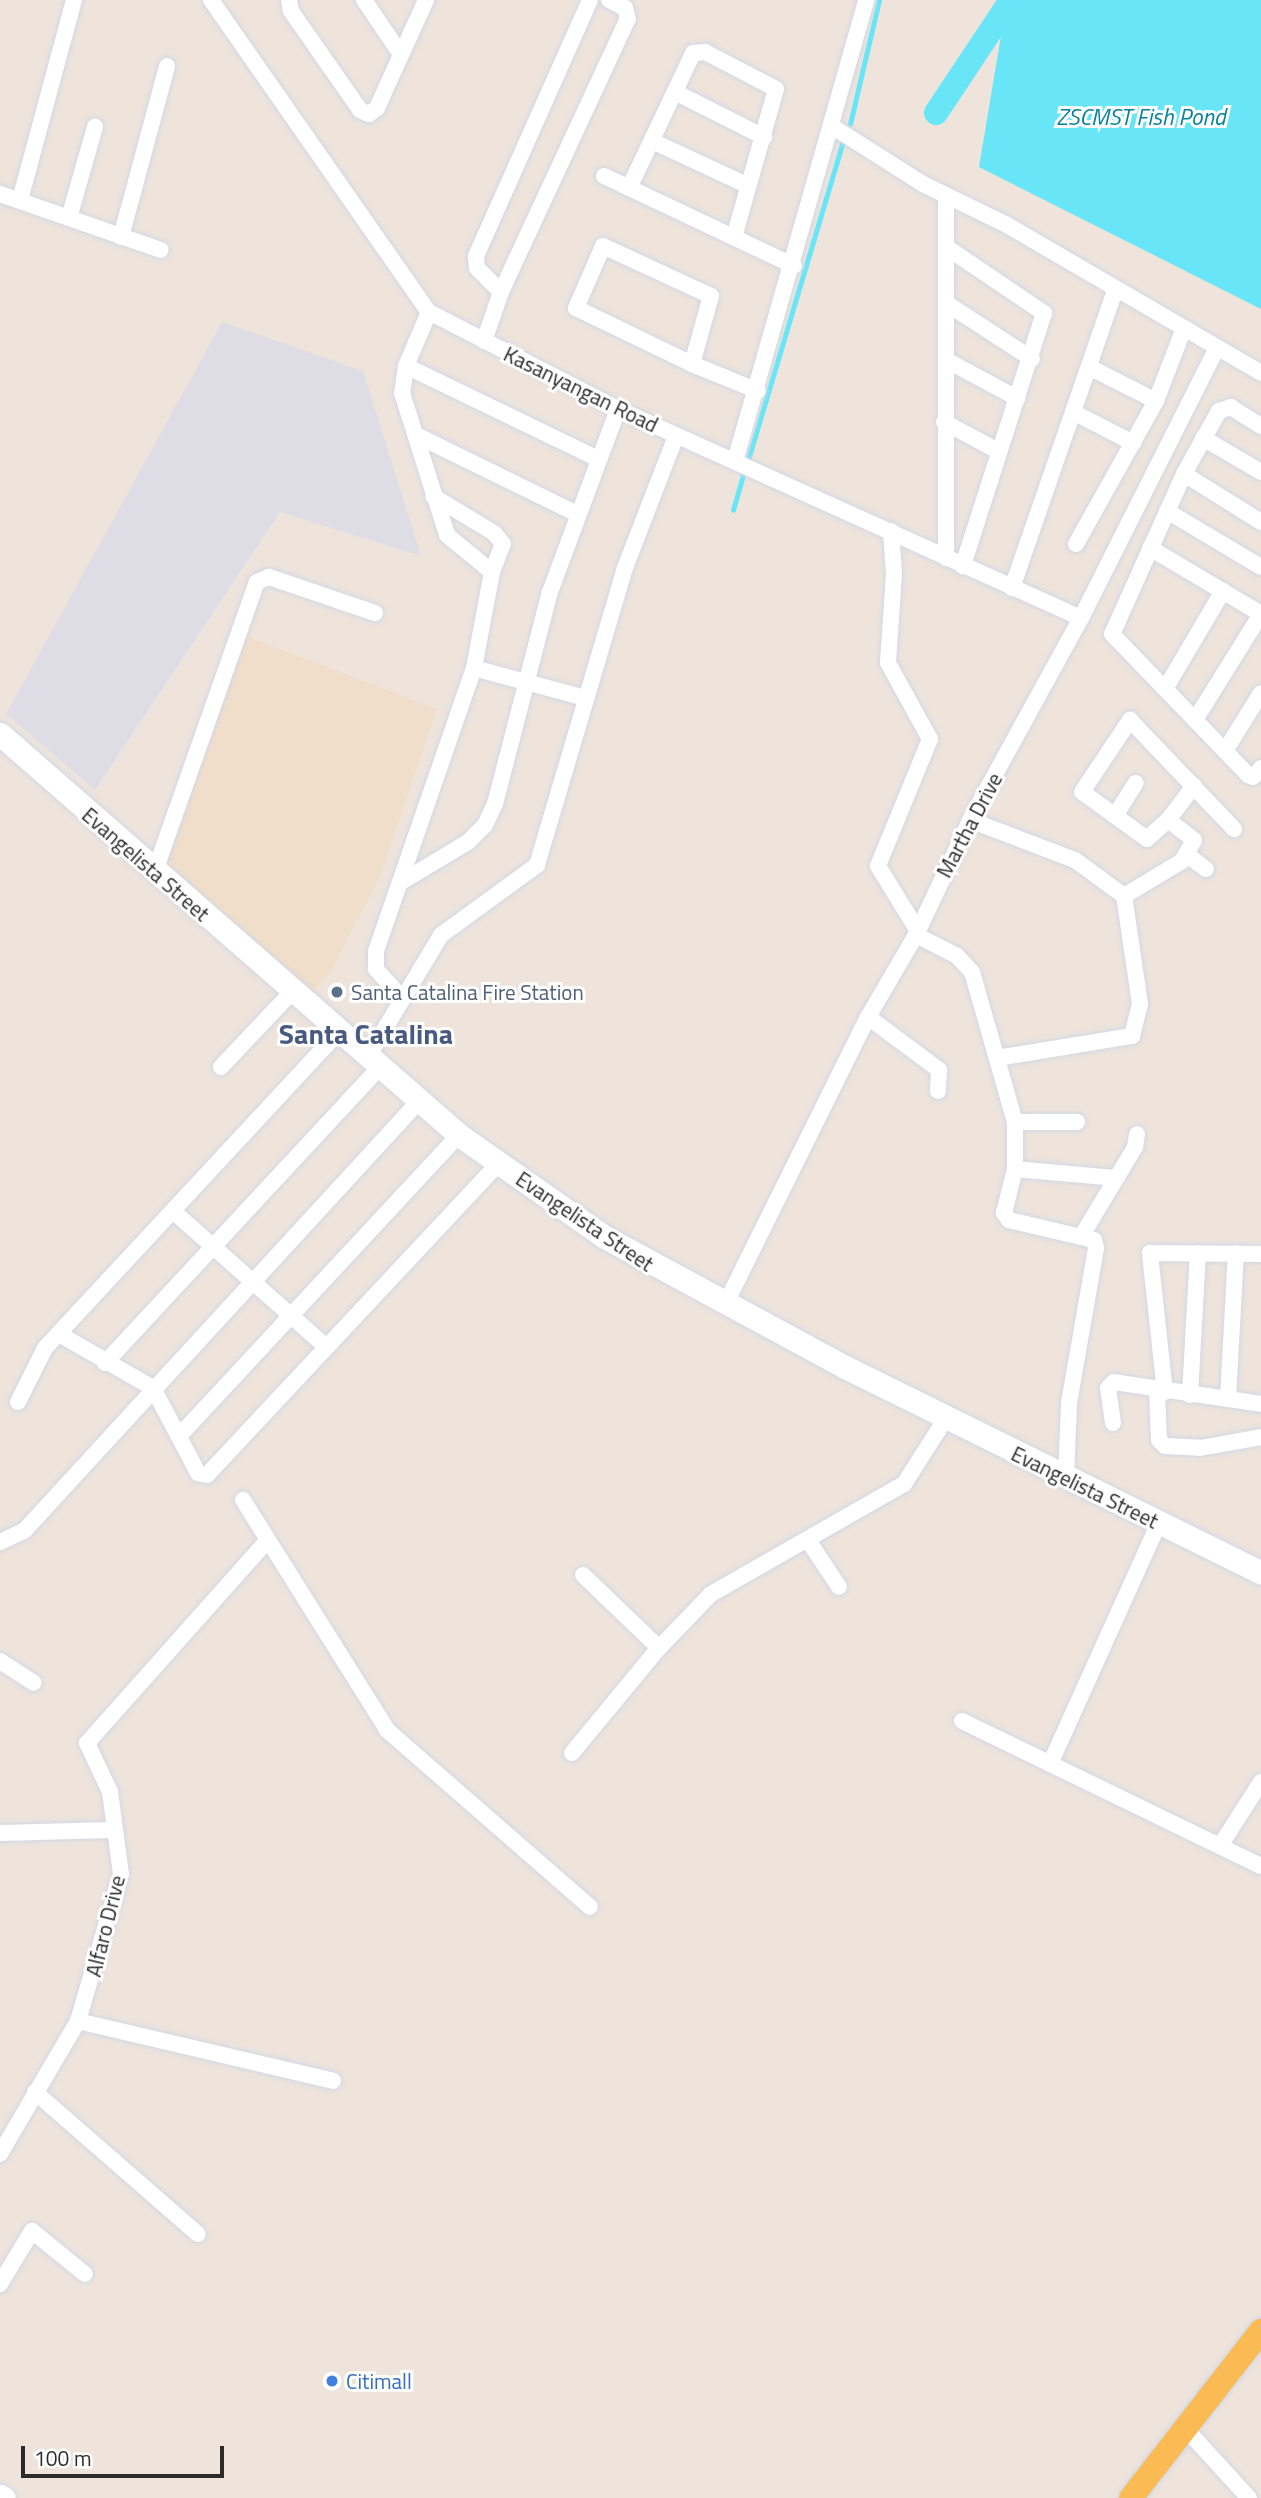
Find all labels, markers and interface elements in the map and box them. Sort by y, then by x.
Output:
water label: ZSCMST Fish Pond [1057,103,1225,131]
street label: Kasanyangan Road [500,341,662,437]
street label: Martha Drive [931,768,1007,882]
street label: Evangelista Street [77,802,215,926]
place label: Santa Catalina Fire Station [351,979,584,1005]
marker: Santa Catalina Fire Station [329,984,345,1000]
district label: Santa Catalina [279,1017,453,1051]
street label: Evangelista Street [511,1166,659,1276]
street label: Evangelista Street [1007,1441,1163,1533]
street label: Alfaro Drive [80,1873,130,1979]
place label: Citimall [346,2368,412,2394]
marker: Citimall [324,2373,340,2389]
scale bar [24,2432,228,2476]
text: 100 m [34,2442,91,2474]

